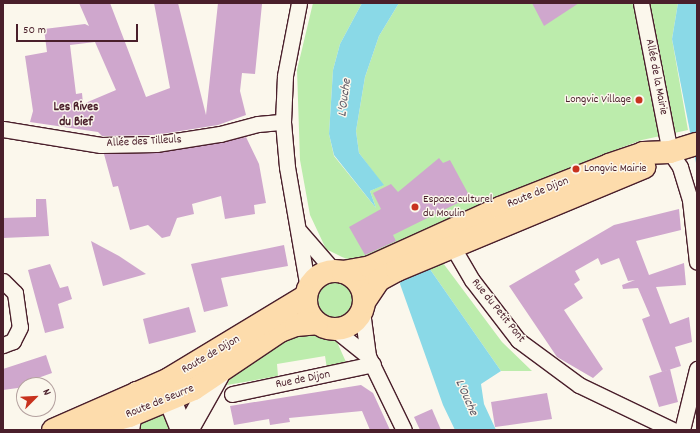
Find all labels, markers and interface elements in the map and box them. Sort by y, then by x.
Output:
scale bar [18,16,140,42]
text: 50 m [23,22,46,39]
street label: Allée de la Mairie [642,38,670,116]
water label: L'Ouche [336,78,356,118]
place label: Longvic Village [565,93,631,107]
marker: Longvic Village [634,95,644,105]
district label: Les Rives du Bief [54,101,98,132]
street label: Allée des Tilleuls [106,133,182,151]
place label: Longvic Mairie [584,162,647,176]
marker: Longvic Mairie [571,164,581,174]
street label: Route de Dijon [505,174,571,212]
place label: Espace culturel du Moulin [423,193,493,221]
marker: Espace culturel du Moulin [410,202,420,212]
street label: Rue du Petit Pont [468,276,528,346]
street label: Route de Dijon [179,333,243,377]
street label: Rue de Dijon [275,368,331,392]
north arrow [16,377,56,417]
water label: L'Ouche [450,378,480,418]
street label: Route de Seurre [124,382,196,422]
text: N [38,387,54,398]

